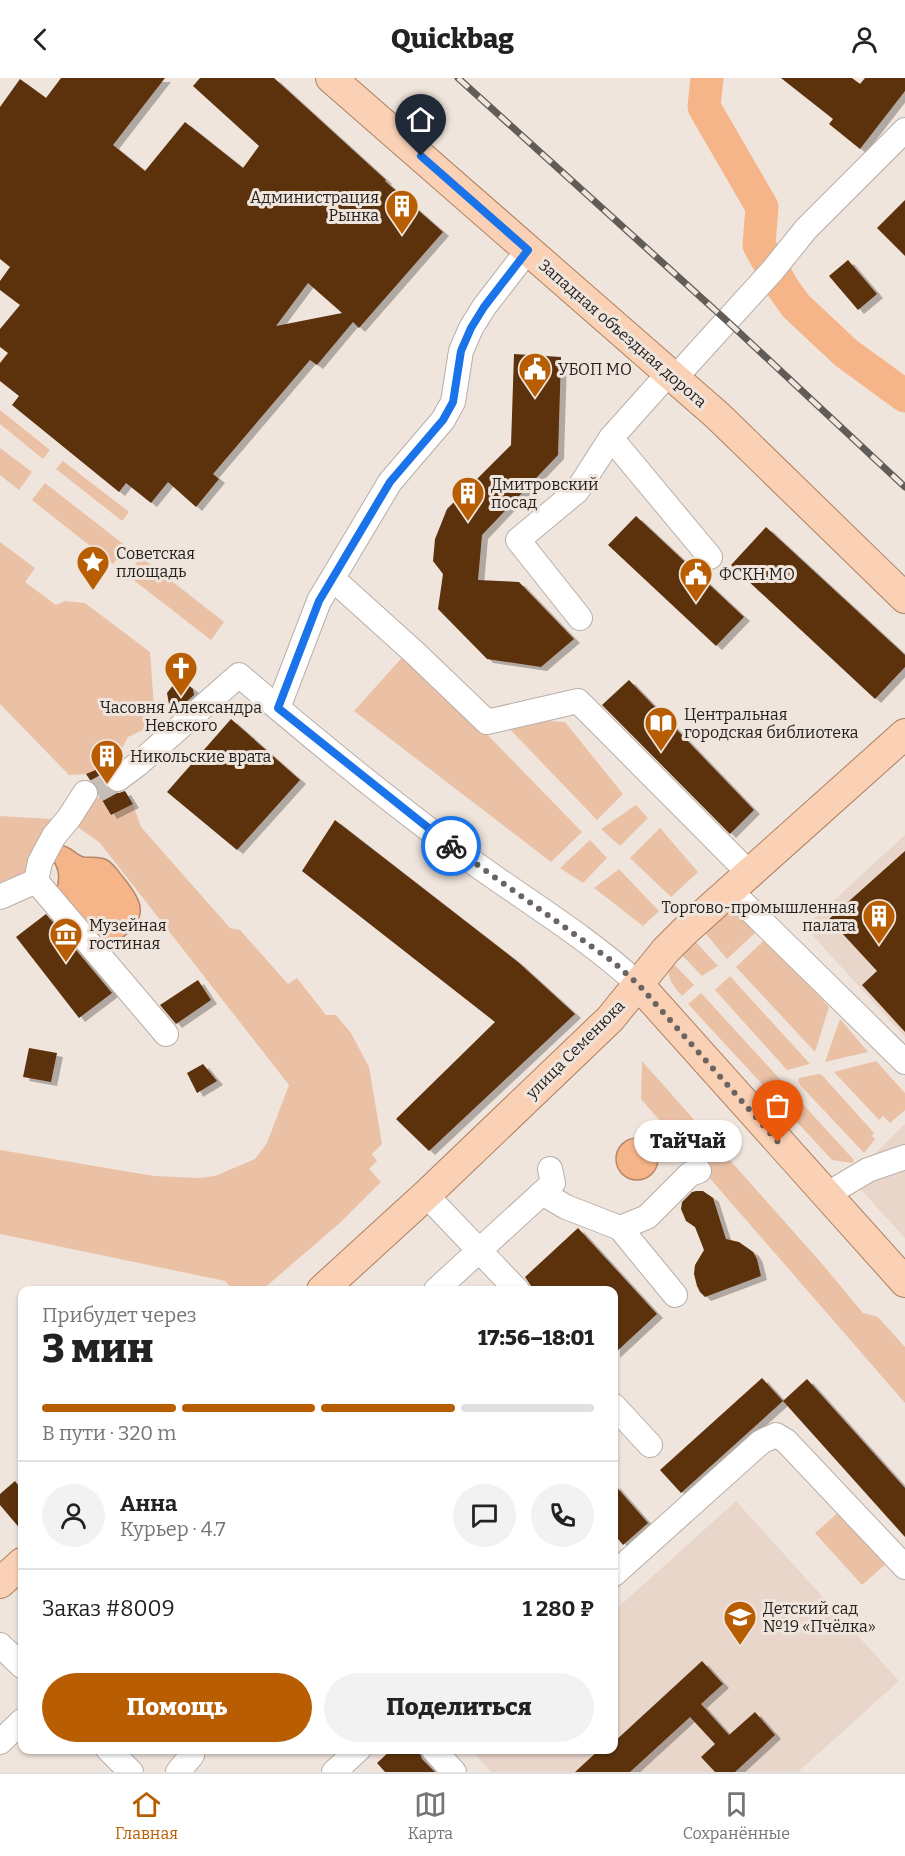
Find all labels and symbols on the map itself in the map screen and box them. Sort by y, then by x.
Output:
pin [395,94,446,156]
place label: Администрация Рынка [250,188,379,225]
building icon: Администрация Рынка [384,188,420,235]
street label: Западная объездная дорога [535,255,711,412]
public building icon: УБОП МО [517,351,553,398]
place label: УБОП МО [558,360,632,379]
building icon: Дмитровский посад [450,475,486,522]
place label: Дмитровский посад [491,475,599,512]
place icon: Советская площадь [75,544,111,591]
place label: Советская площадь [116,544,195,581]
public building icon: ФСКН МО [678,556,714,603]
place label: ФСКН МО [719,565,795,584]
church icon: Часовня Александра Невского [163,650,199,697]
place label: Часовня Александра Невского [100,698,262,735]
library icon: Центральная городская библиотека [643,705,679,752]
place label: Центральная городская библиотека [684,705,859,742]
building icon: Никольские врата [89,738,125,785]
place label: Никольские врата [130,747,272,766]
courier [421,816,481,876]
place label: Торгово-промышленная палата [661,898,856,935]
building icon: Торгово-промышленная палата [861,898,897,945]
museum icon: Музейная гостиная [48,916,84,963]
place label: Музейная гостиная [89,916,167,953]
street label: улица Семенюка [521,996,629,1103]
pin [752,1080,803,1142]
callout: ТайЧай [634,1121,742,1163]
school or university icon: Детский сад №19 «Пчёлка» [722,1599,758,1646]
place label: Детский сад №19 «Пчёлка» [763,1599,876,1636]

